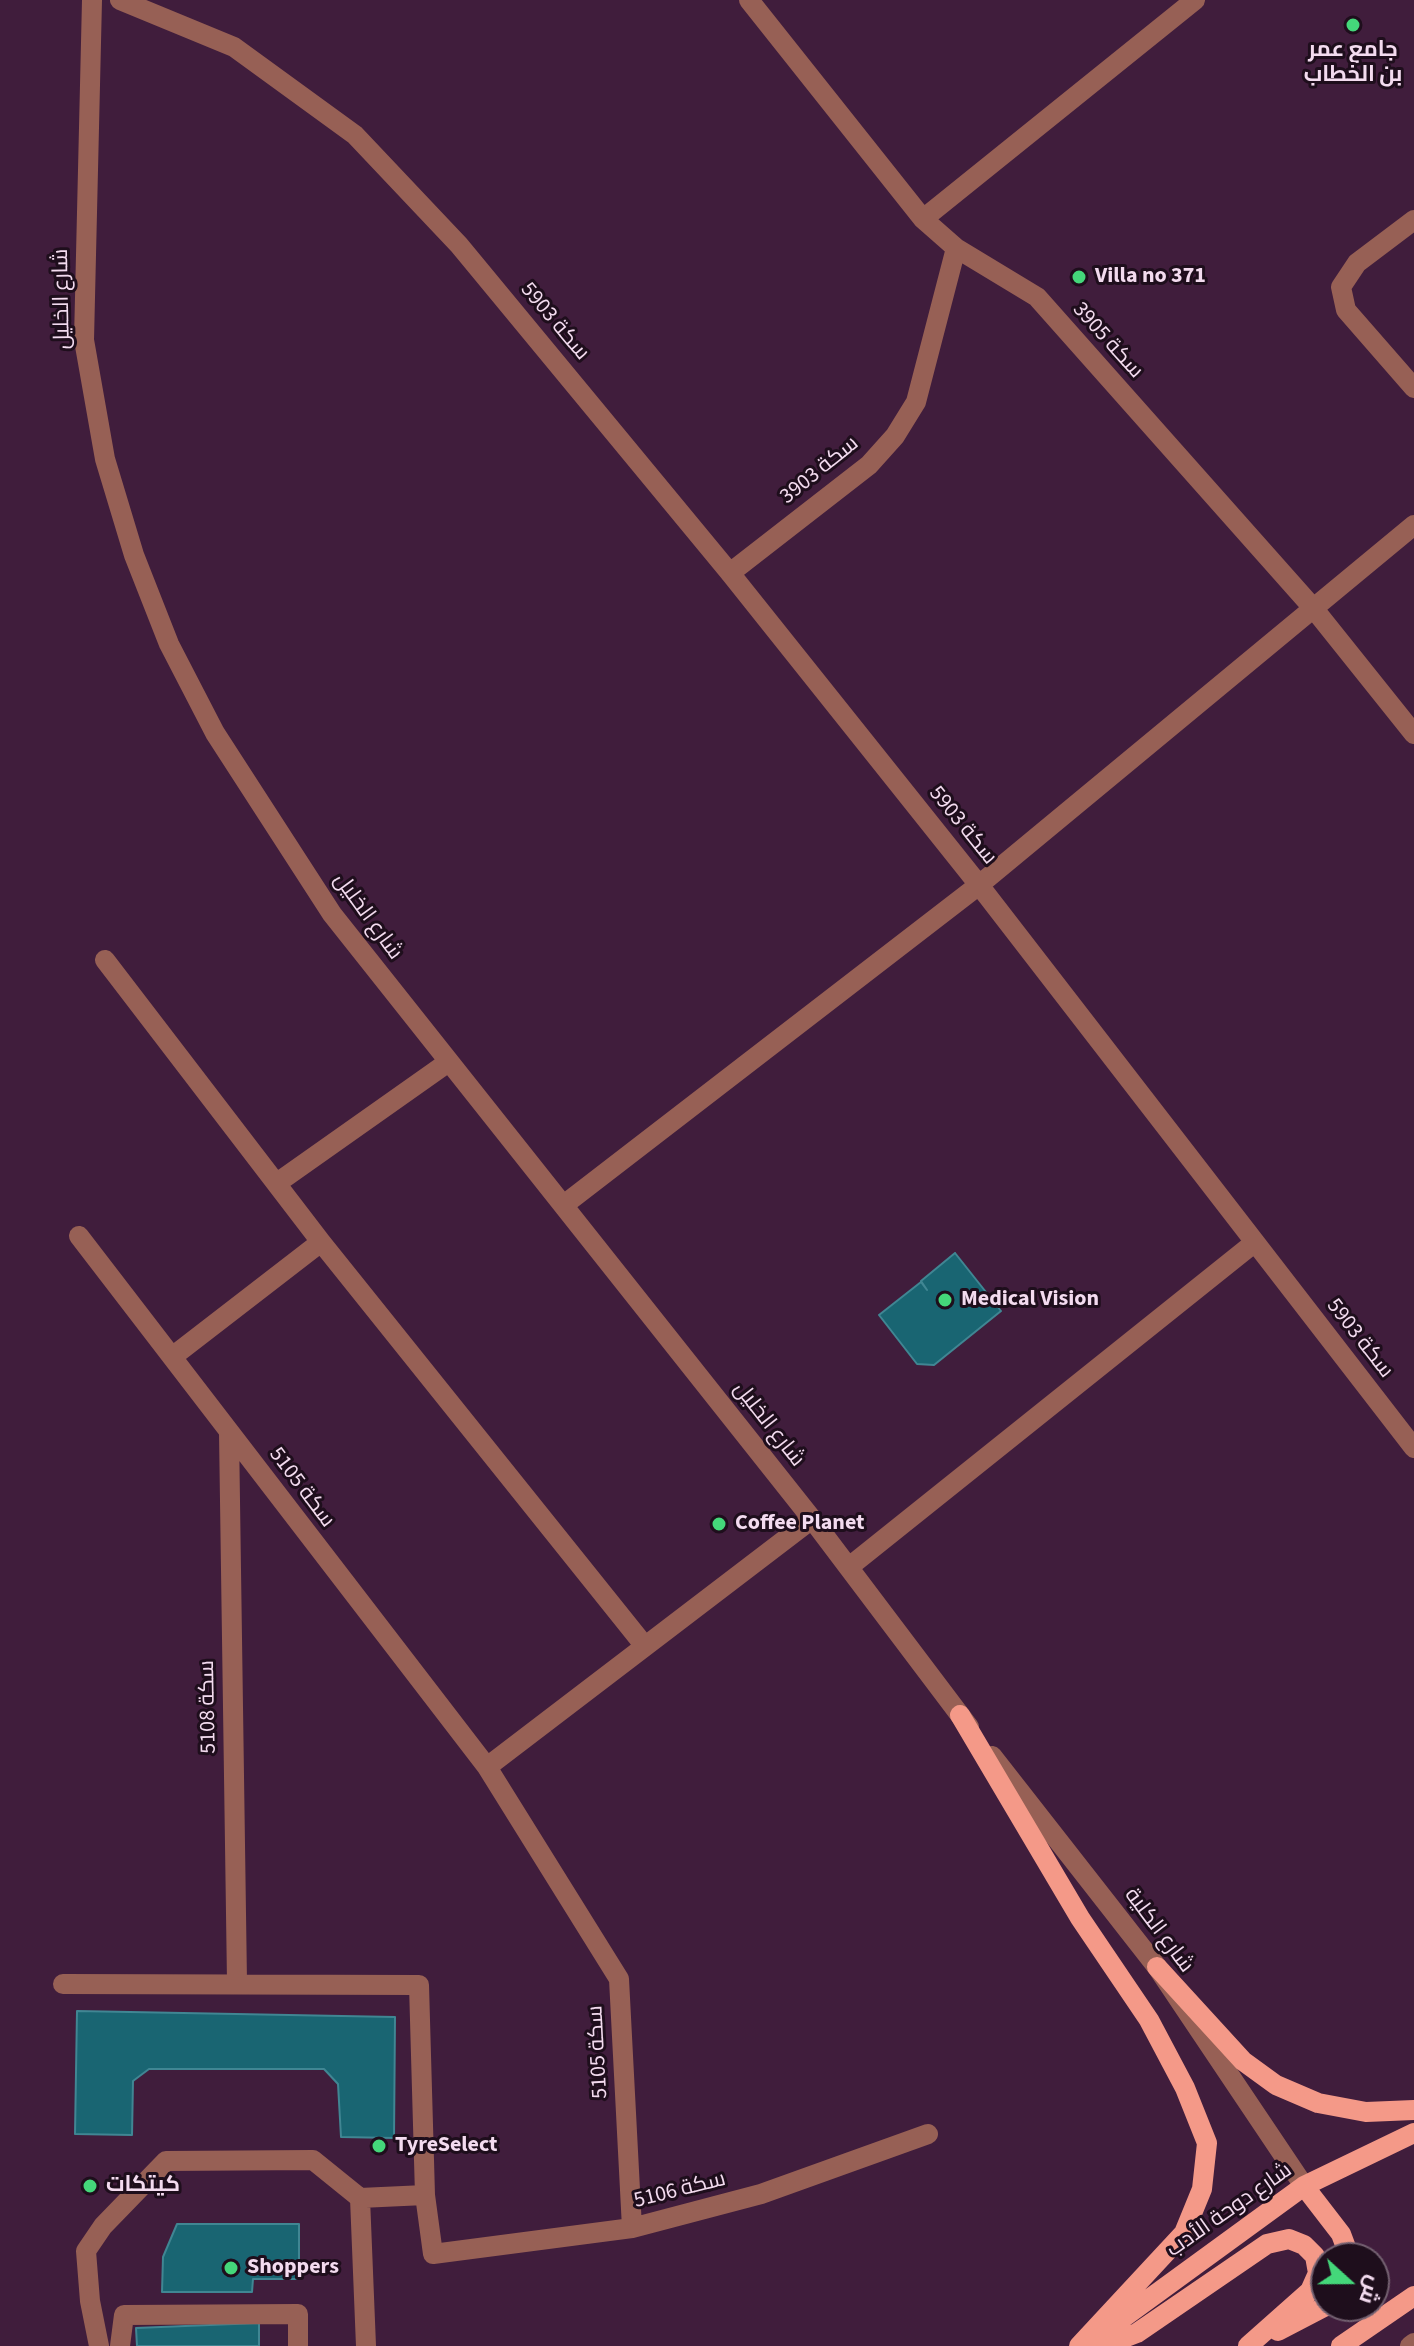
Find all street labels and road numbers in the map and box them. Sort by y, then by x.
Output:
street label: شارع الخليل [49,248,77,350]
street label: سكة 5903 [514,278,594,366]
street label: سكة 3905 [1066,297,1148,385]
street label: سكة 3903 [775,431,865,511]
street label: سكة 5903 [922,781,1002,871]
street label: شارع الخليل [327,868,407,966]
street label: سكة 5903 [1320,1294,1398,1384]
street label: شارع الخليل [727,1377,809,1473]
street label: سكة 5105 [262,1443,340,1533]
street label: سكة 5108 [195,1660,223,1754]
street label: شارع الكلية [1118,1883,1198,1979]
street label: سكة 5105 [583,2005,615,2099]
street label: شارع دوحة الأدب [1162,2158,1298,2264]
street label: سكة 5106 [631,2167,729,2215]

